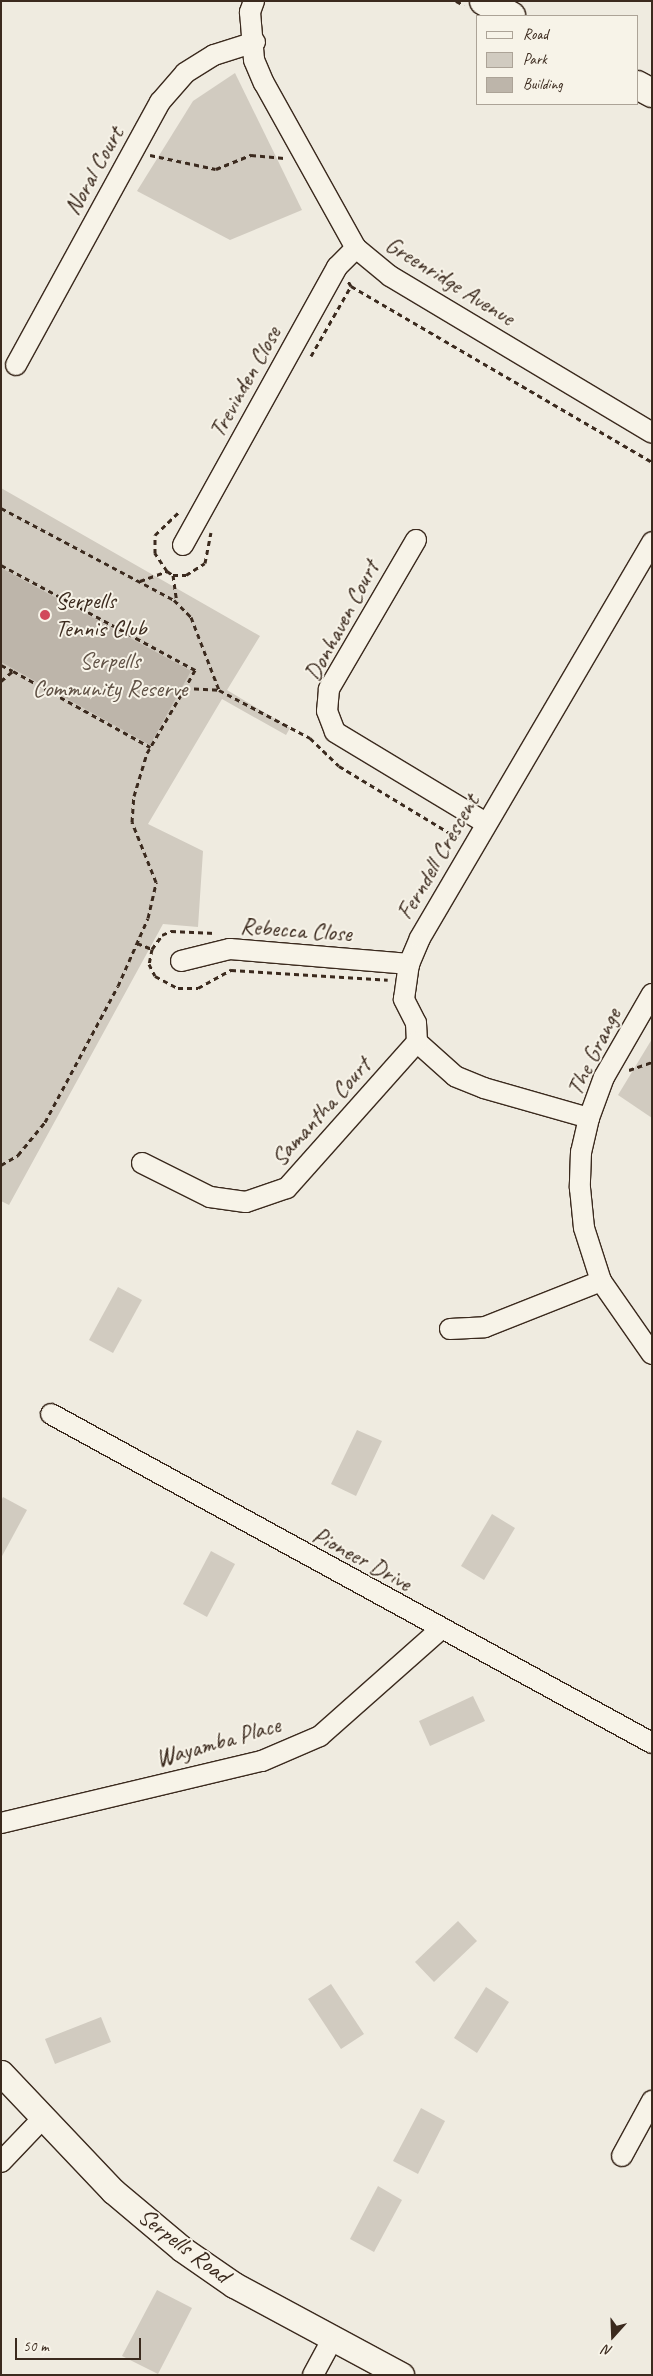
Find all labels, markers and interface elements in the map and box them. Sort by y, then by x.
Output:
legend [476,15,638,105]
text: Road [523,25,548,44]
text: Park [523,50,547,69]
text: Building [523,75,562,94]
street label: Noral Court [58,122,130,220]
street label: Greenridge Avenue [380,230,520,332]
street label: Trevinden Close [203,321,287,443]
street label: Donhaven Court [298,556,386,686]
place label: Serpells Tennis Club [55,587,147,643]
marker: Serpells Tennis Club [39,609,51,621]
park label: Serpells Community Reserve [33,647,187,703]
street label: Ferndell Crescent [390,789,486,925]
street label: Rebecca Close [239,912,353,948]
street label: The Grange [560,1003,628,1101]
street label: Samantha Court [265,1052,377,1172]
street label: Pioneer Drive [308,1520,416,1598]
street label: Wayamba Place [153,1711,283,1773]
street label: Serpells Road [133,2202,235,2290]
north arrow [588,2311,638,2361]
scale bar [18,2328,144,2360]
text: 50 m [23,2337,49,2356]
text: N [601,2341,615,2360]

